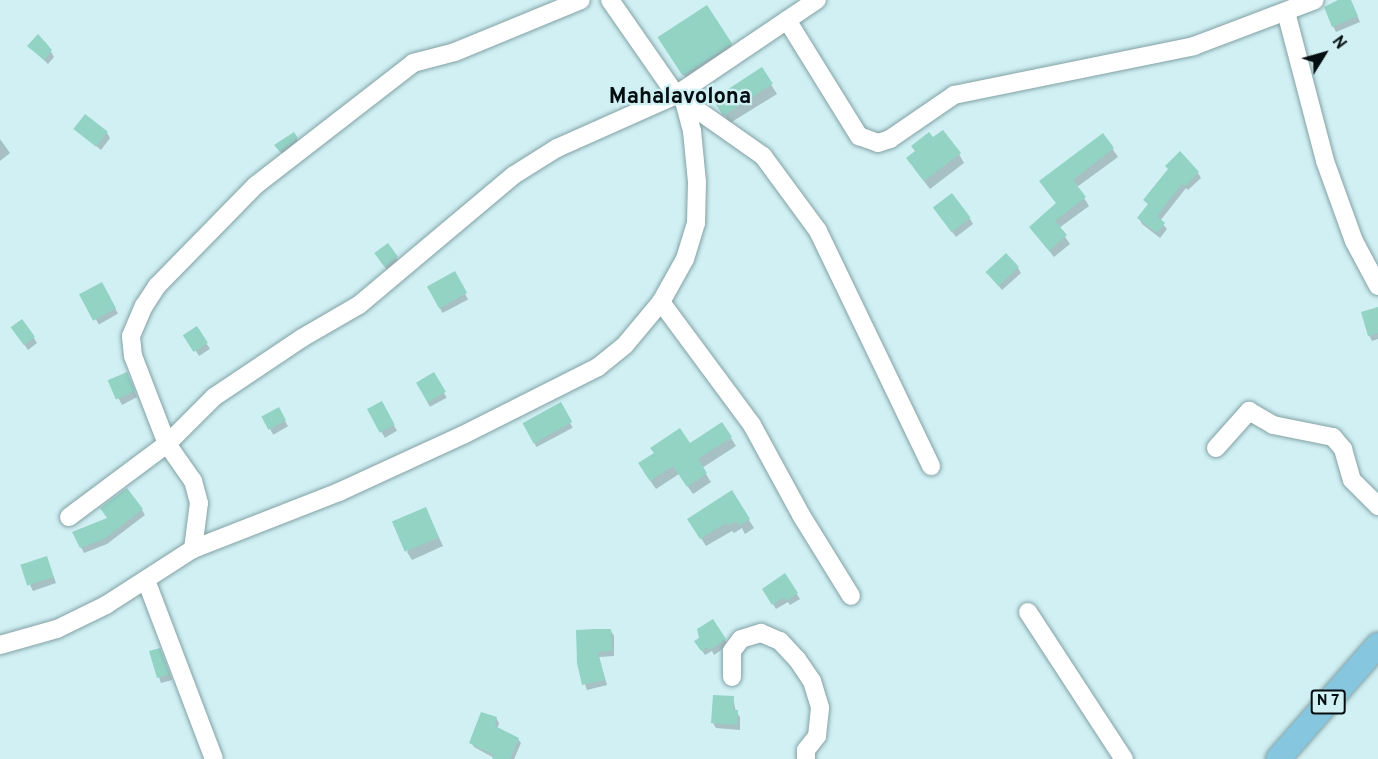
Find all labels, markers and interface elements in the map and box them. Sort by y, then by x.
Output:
north arrow [1294,24,1354,84]
text: N [1327,33,1350,54]
district label: Mahalavolona [609,85,751,111]
road number: N 7 [1310,690,1346,714]

